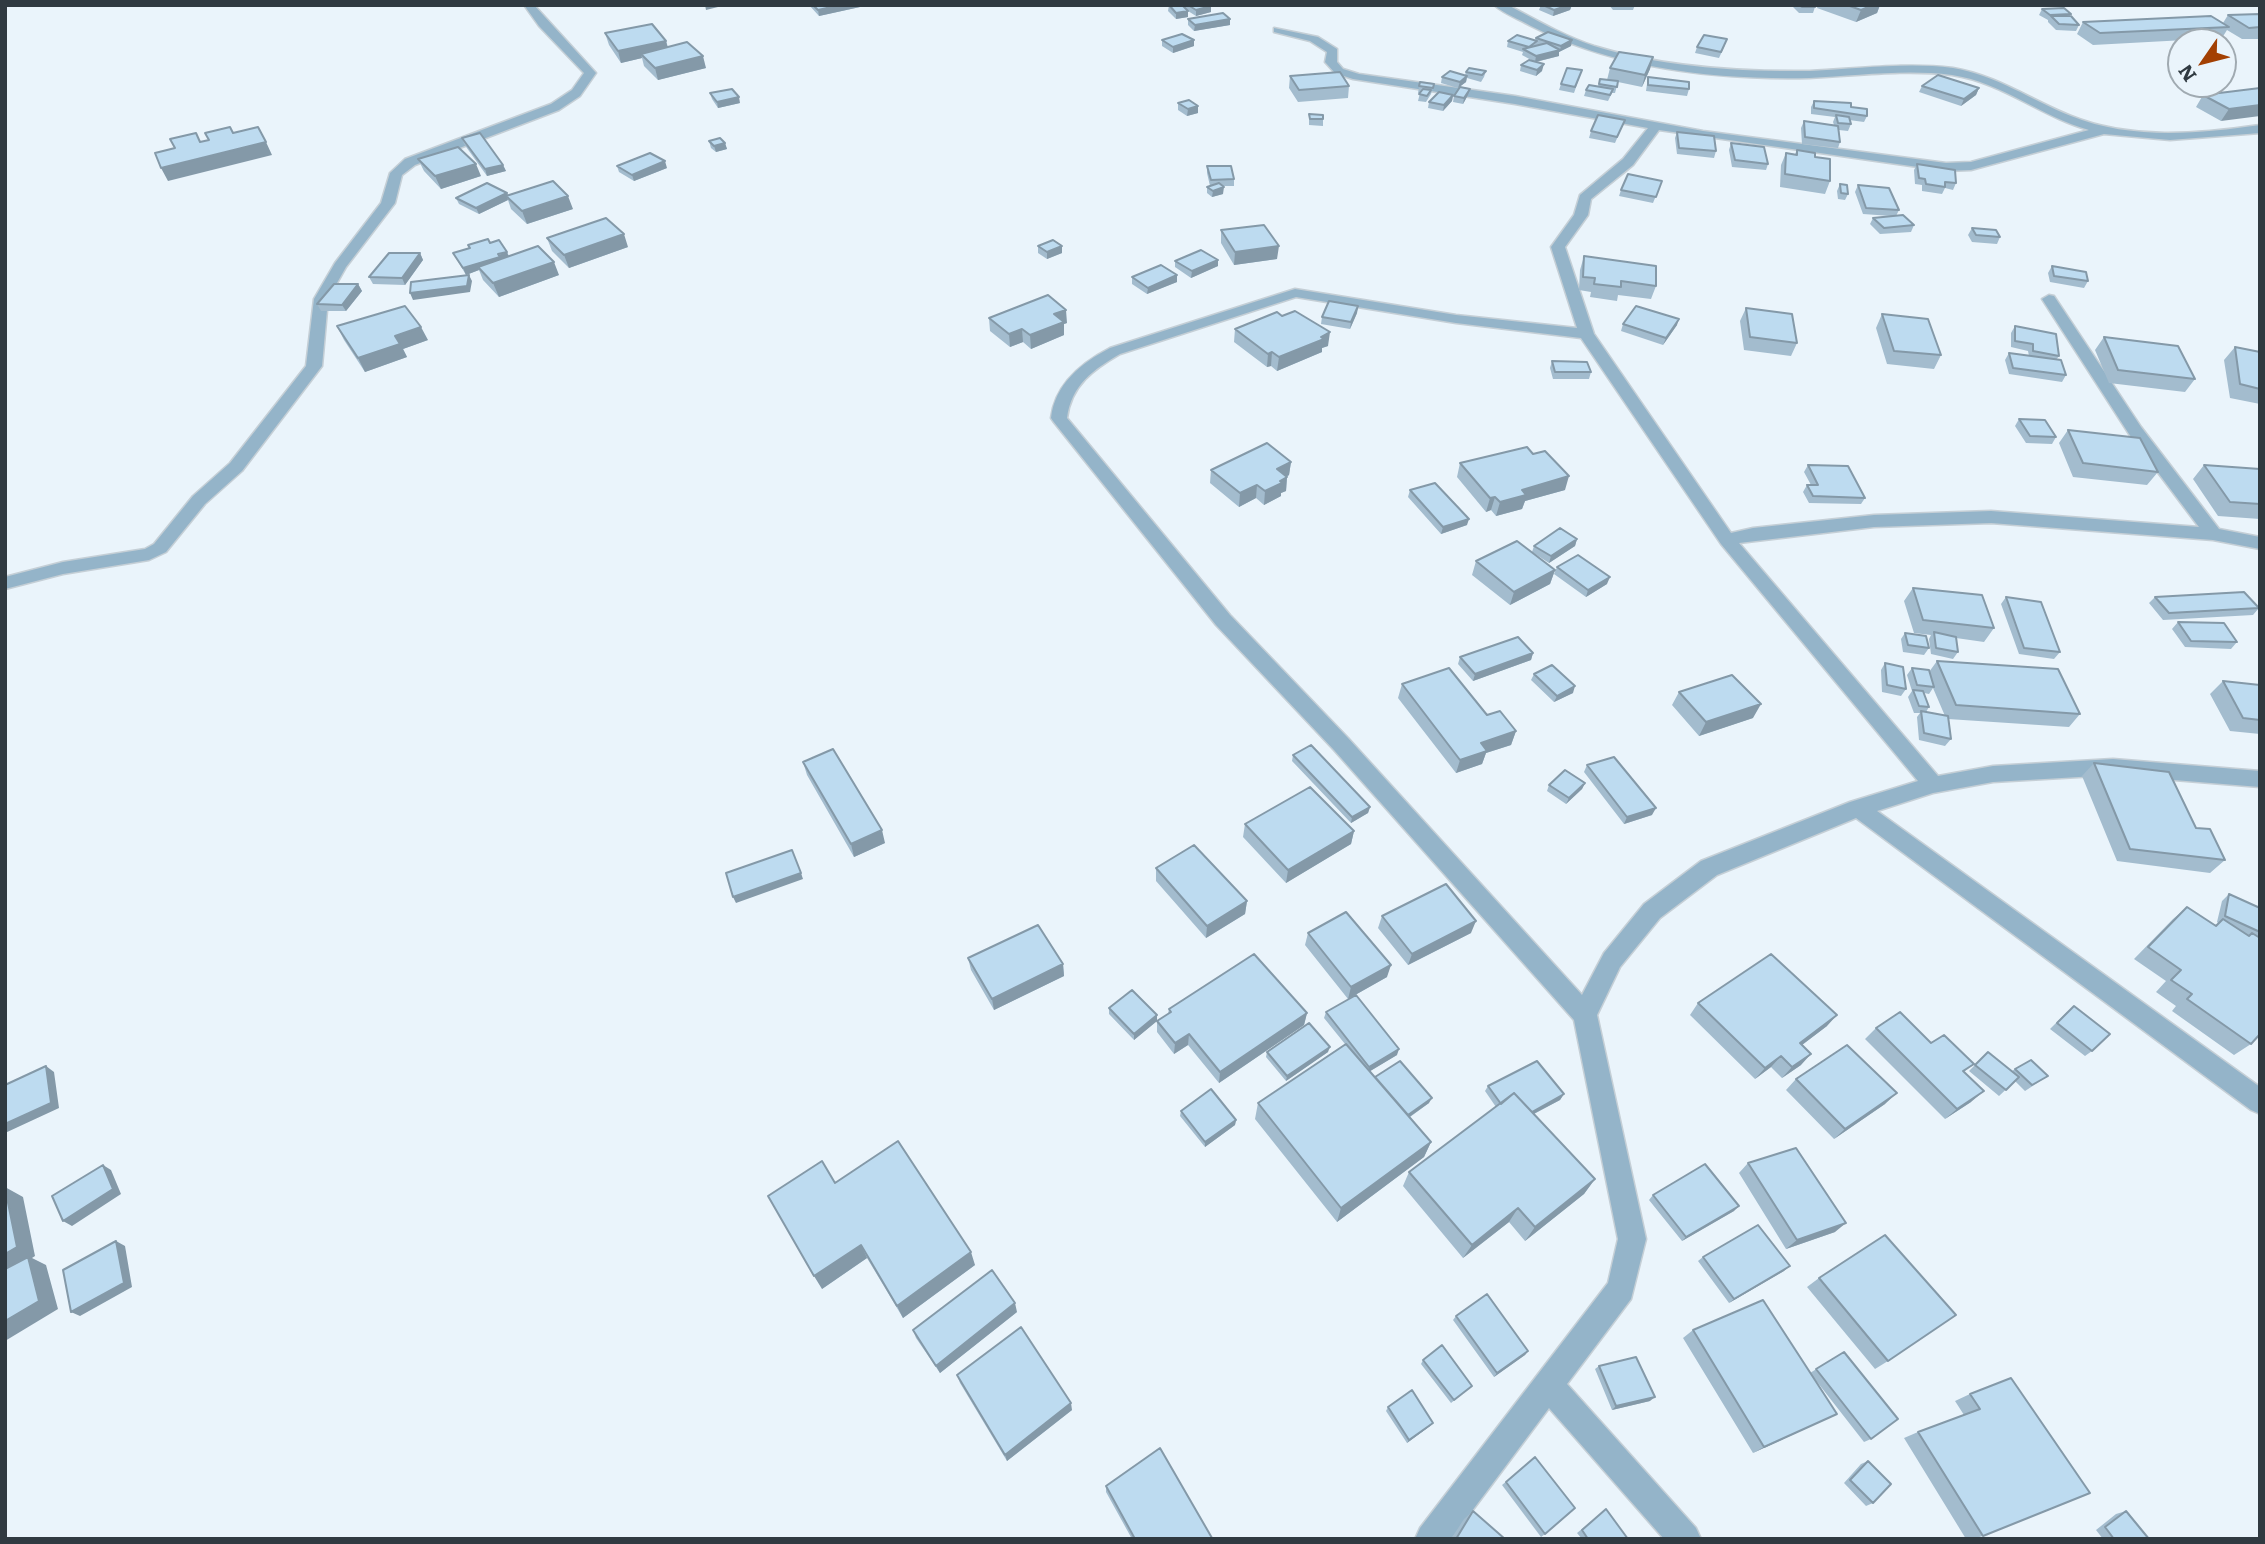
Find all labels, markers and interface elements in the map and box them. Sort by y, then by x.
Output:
north arrow [2167,28,2237,98]
text: N [2170,59,2202,88]

